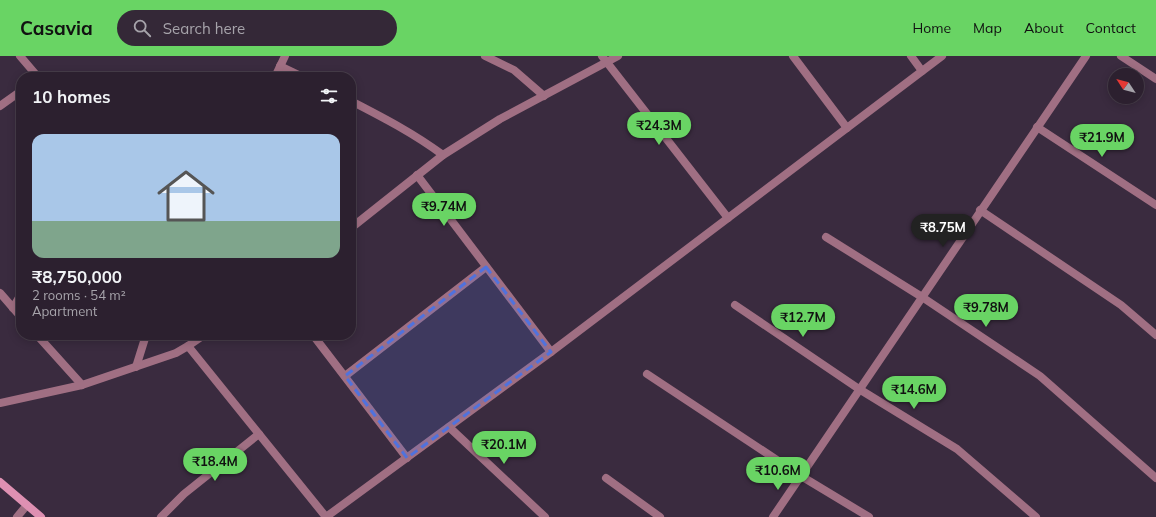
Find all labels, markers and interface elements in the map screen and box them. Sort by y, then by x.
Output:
search box [117,10,397,46]
text: Casavia [20,16,93,40]
icon: search [131,17,153,39]
text: Search here [163,19,245,38]
text: Home [912,19,951,37]
text: Map [973,19,1002,37]
text: About [1024,19,1064,37]
text: Contact [1086,19,1136,37]
north arrow [1108,68,1144,104]
map controls [1108,68,1144,104]
icon: filters [318,85,340,107]
text: 10 homes [32,86,111,107]
pin: ₹24.3M [626,112,692,146]
text: ₹24.3M [636,117,682,133]
pin: ₹21.9M [1069,124,1135,158]
text: ₹21.9M [1079,129,1125,145]
icon: home [150,160,222,232]
pin: ₹9.74M [411,193,477,227]
text: ₹9.74M [421,198,467,214]
pin: ₹8.75M [910,214,976,248]
text: ₹8.75M [920,219,966,235]
text: ₹8,750,000 [32,266,122,287]
text: 2 rooms · 54 m² [32,287,126,303]
pin: ₹9.78M [953,294,1019,328]
text: ₹9.78M [963,299,1009,315]
text: Apartment [32,303,97,319]
pin: ₹12.7M [770,304,836,338]
text: ₹12.7M [780,309,826,325]
pin: ₹14.6M [881,376,947,410]
text: ₹14.6M [891,381,937,397]
pin: ₹20.1M [471,431,537,465]
text: ₹20.1M [481,436,527,452]
pin: ₹18.4M [182,448,248,482]
text: ₹18.4M [192,453,238,469]
pin: ₹10.6M [745,457,811,491]
text: ₹10.6M [755,462,801,478]

